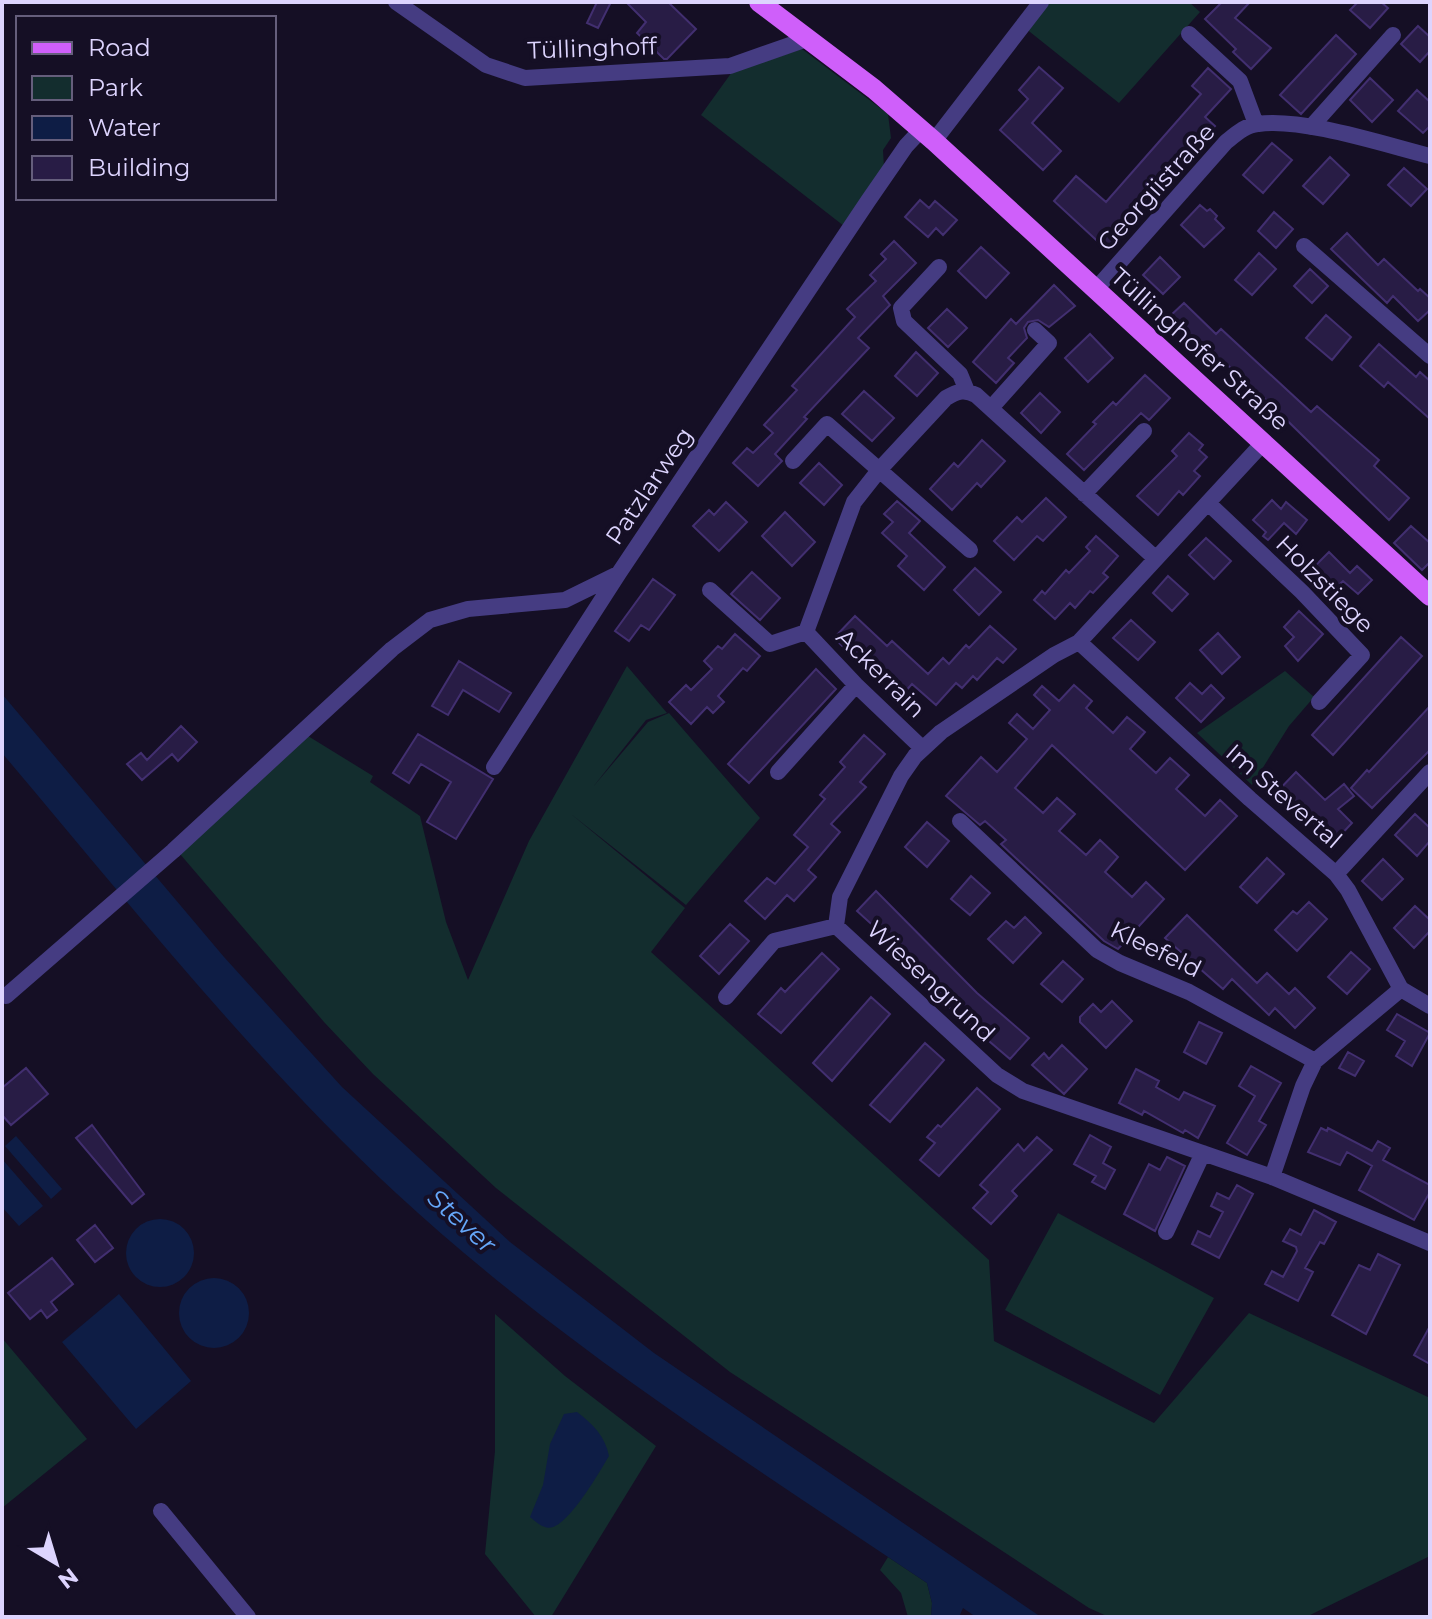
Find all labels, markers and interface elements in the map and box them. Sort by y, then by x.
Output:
legend [16,16,276,200]
street label: Tüllinghoff [527,31,658,65]
text: Road [88,33,151,62]
text: Park [88,73,143,102]
text: Water [88,113,161,142]
street label: Georgiistraße [1091,117,1221,257]
text: Building [88,153,191,182]
street label: Tüllinghofer Straße [1105,262,1295,436]
street label: Patzlarweg [599,422,699,550]
street label: Holzstiege [1270,529,1380,639]
street label: Ackerrain [831,623,931,723]
street label: Im Stevertal [1220,738,1348,854]
street label: Wiesengrund [861,914,1001,1048]
street label: Kleefeld [1106,915,1206,983]
water label: Stever [421,1182,503,1260]
north arrow [16,1523,96,1603]
text: N [53,1562,83,1594]

